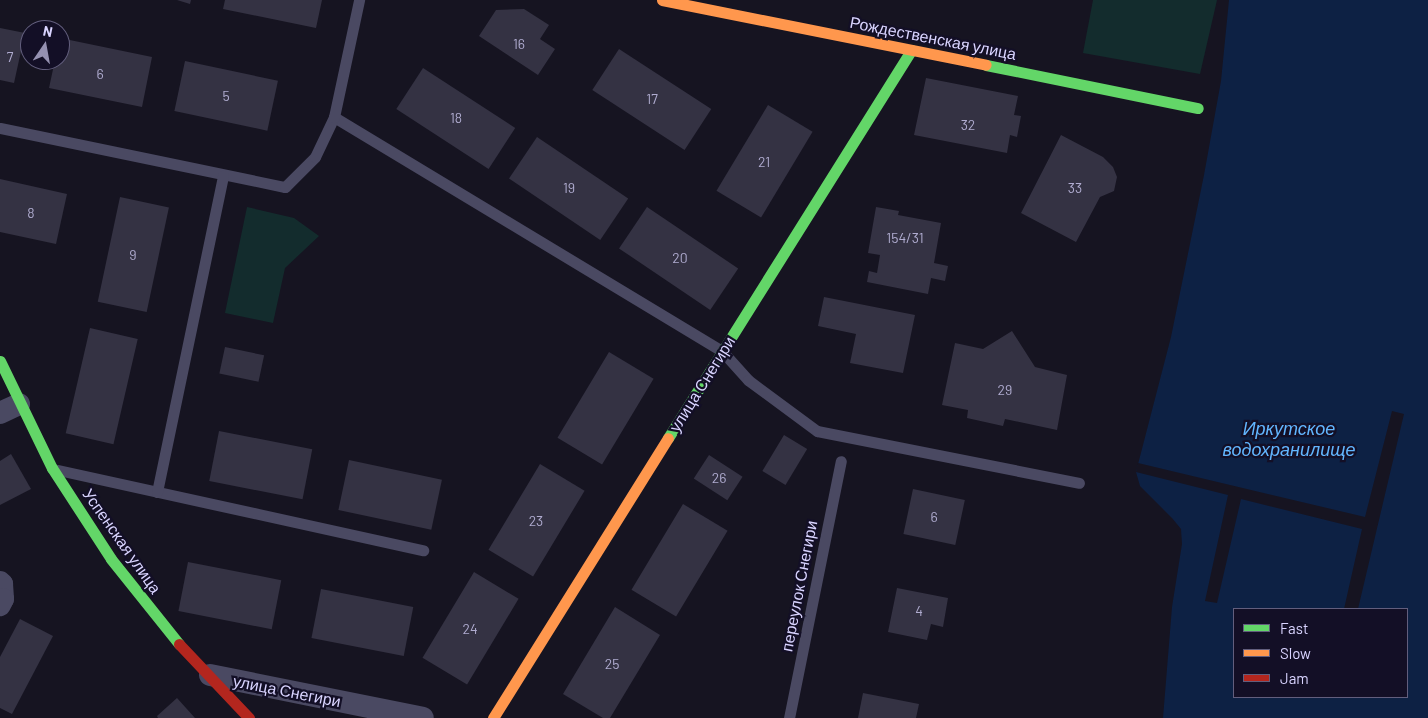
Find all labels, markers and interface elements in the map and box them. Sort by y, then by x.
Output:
street label: Рождественская улица [848,12,1018,64]
north arrow [20,20,70,70]
text: N [42,22,54,40]
house number: 16 [513,36,525,52]
house number: 7 [7,49,13,65]
house number: 6 [96,66,104,82]
house number: 5 [222,88,230,104]
house number: 17 [646,91,658,107]
house number: 18 [450,110,462,126]
house number: 32 [961,117,975,133]
house number: 21 [758,154,770,170]
house number: 19 [563,180,575,196]
house number: 33 [1068,180,1082,196]
house number: 8 [27,205,35,221]
house number: 154/31 [886,230,924,246]
house number: 9 [129,247,137,263]
house number: 20 [672,250,688,266]
street label: улица Снегири [665,333,739,435]
house number: 29 [998,382,1012,398]
water label: Иркутское водохранилище [1222,418,1356,460]
house number: 26 [712,470,726,486]
street label: Успенская улица [79,485,165,597]
house number: 6 [930,509,938,525]
house number: 23 [529,513,543,529]
street label: переулок Снегири [777,519,821,653]
house number: 4 [915,603,923,619]
legend [1233,608,1408,698]
text: Fast [1280,619,1308,637]
house number: 24 [462,621,478,637]
text: Slow [1280,644,1311,662]
house number: 25 [605,656,619,672]
text: Jam [1280,669,1309,687]
street label: улица Снегири [232,671,342,711]

